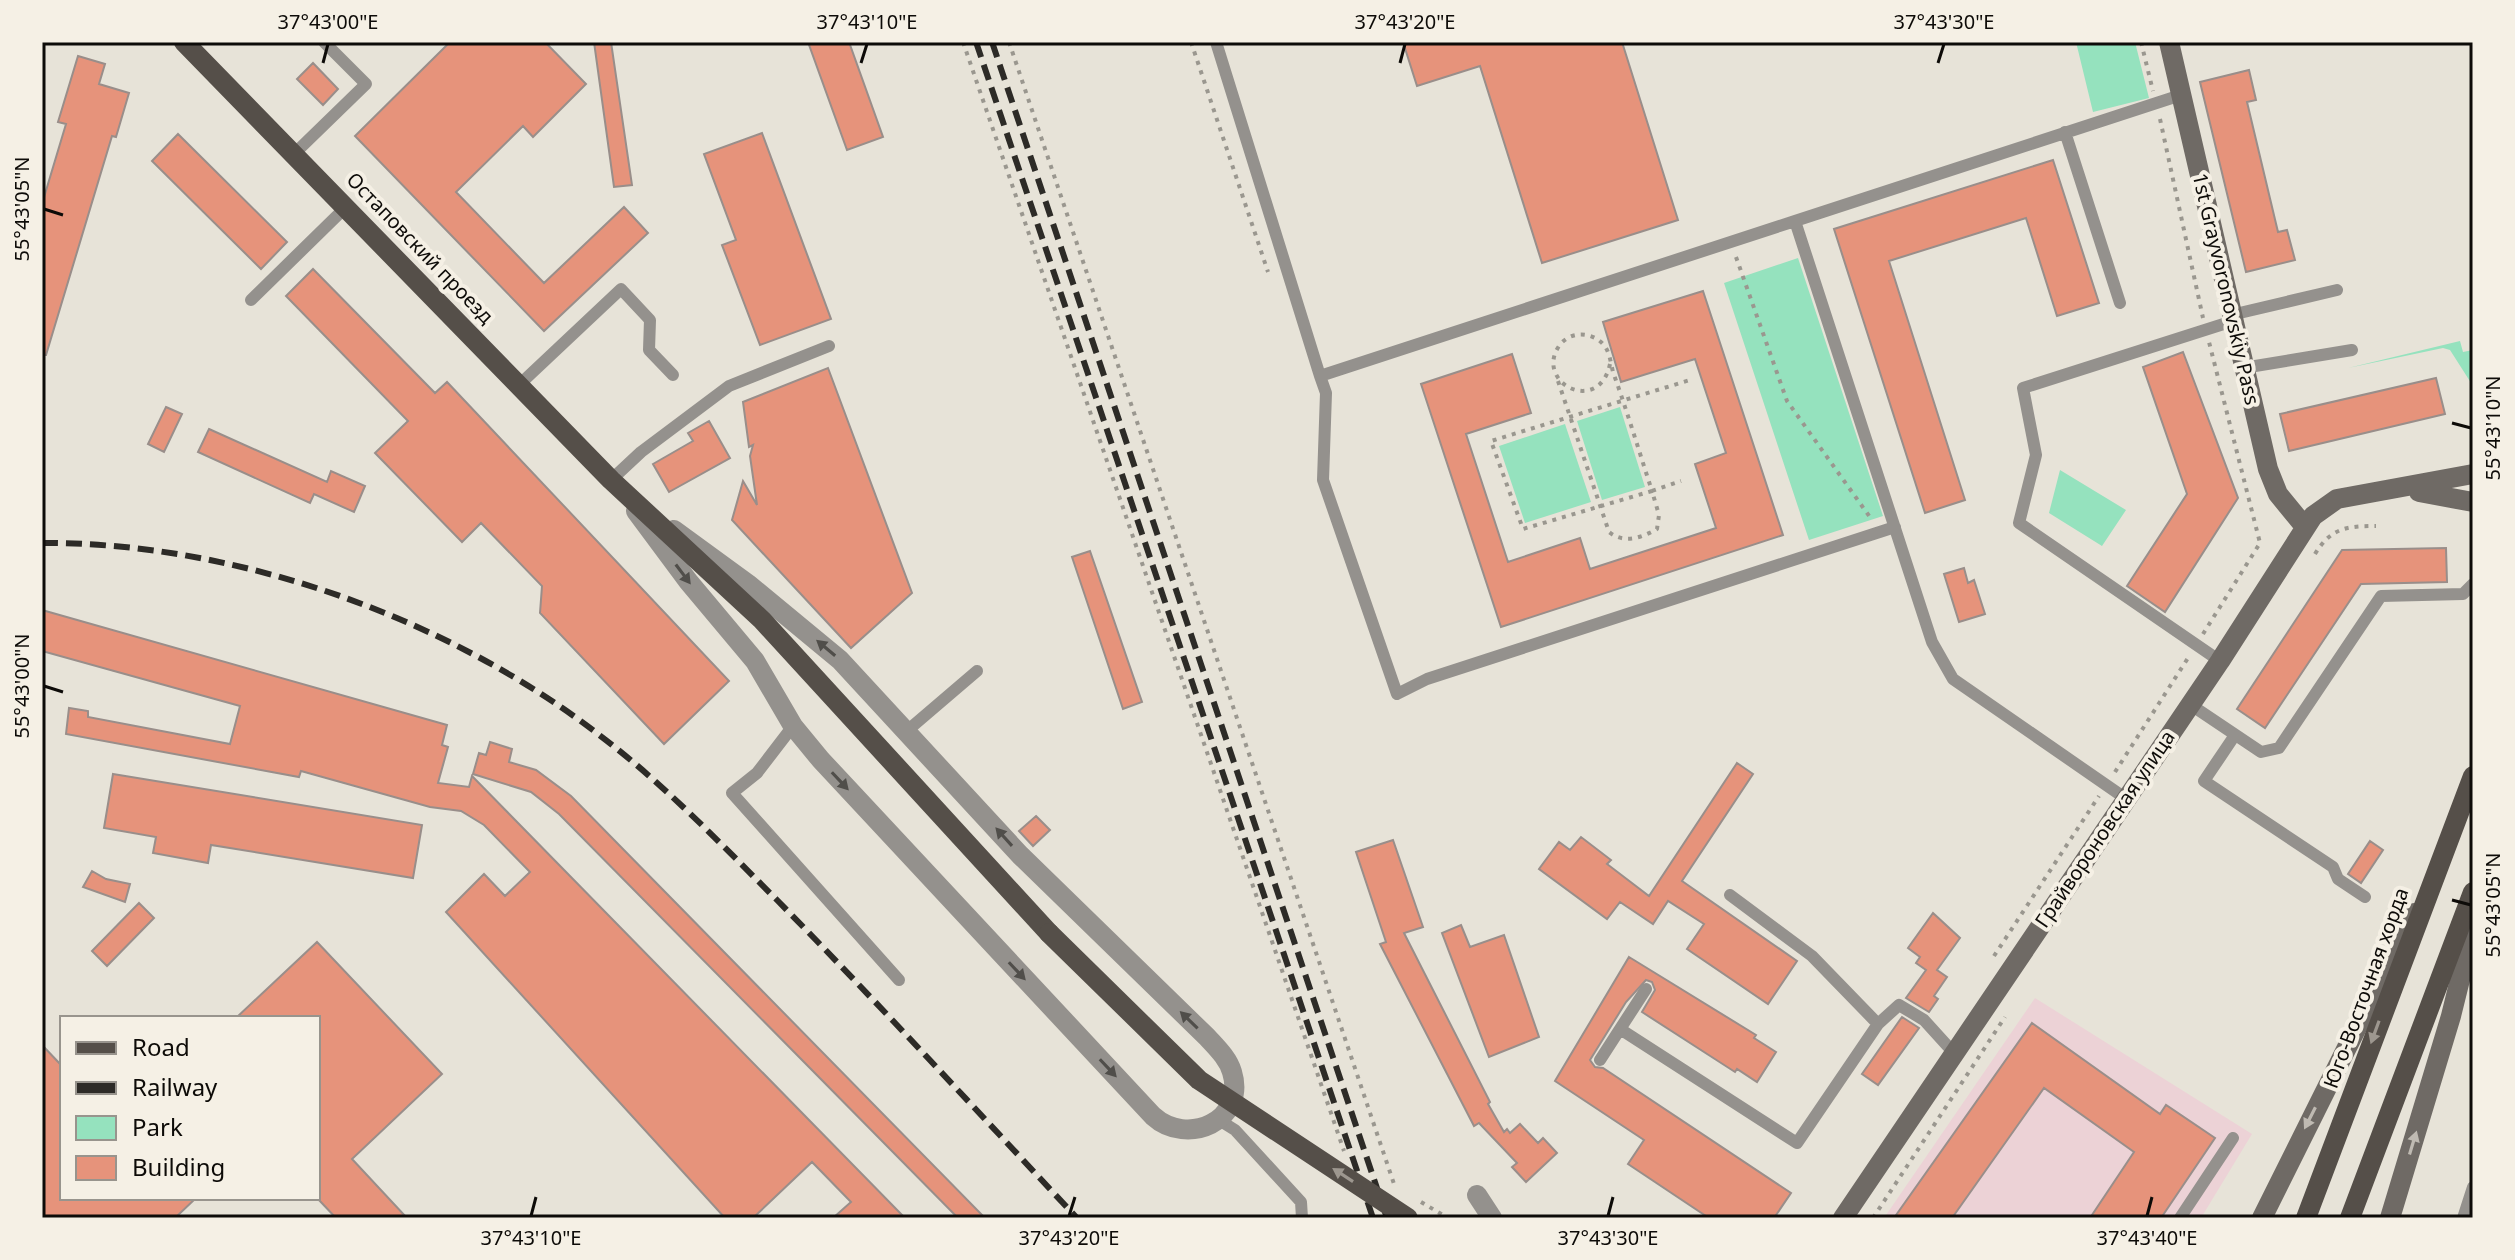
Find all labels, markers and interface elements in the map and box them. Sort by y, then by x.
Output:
text: 37°43'00"E [278,8,378,35]
text: 37°43'10"E [817,8,917,35]
text: 37°43'20"E [1355,8,1455,35]
text: 37°43'30"E [1894,8,1994,35]
text: 55°43'05"N [8,156,35,262]
street label: Остаповский проезд [341,166,500,329]
street label: 1st Grayvoronovskiy Pass [2187,170,2266,407]
text: 55°43'10"N [2479,375,2506,481]
one-way arrow [675,564,691,585]
text: 55°43'00"N [8,633,35,739]
one-way arrow [816,640,836,657]
street label: Грайвороновская улица [2028,725,2181,933]
one-way arrow [830,771,849,790]
one-way arrow [996,828,1013,848]
text: 55°43'05"N [2479,852,2506,958]
street label: Юго-Восточная хорда [2317,884,2414,1092]
one-way arrow [1008,961,1026,980]
one-way arrow [1180,1011,1199,1029]
legend [60,1016,320,1200]
one-way arrow [2368,1020,2381,1044]
text: Road [132,1030,190,1063]
one-way arrow [1098,1058,1116,1077]
text: Railway [132,1070,218,1103]
one-way arrow [2303,1106,2316,1129]
text: Park [132,1110,183,1143]
one-way arrow [2407,1131,2419,1156]
text: Building [132,1150,225,1183]
one-way arrow [1332,1169,1354,1183]
text: 37°43'10"E [481,1224,581,1251]
text: 37°43'20"E [1019,1224,1119,1251]
text: 37°43'30"E [1558,1224,1658,1251]
text: 37°43'40"E [2097,1224,2197,1251]

